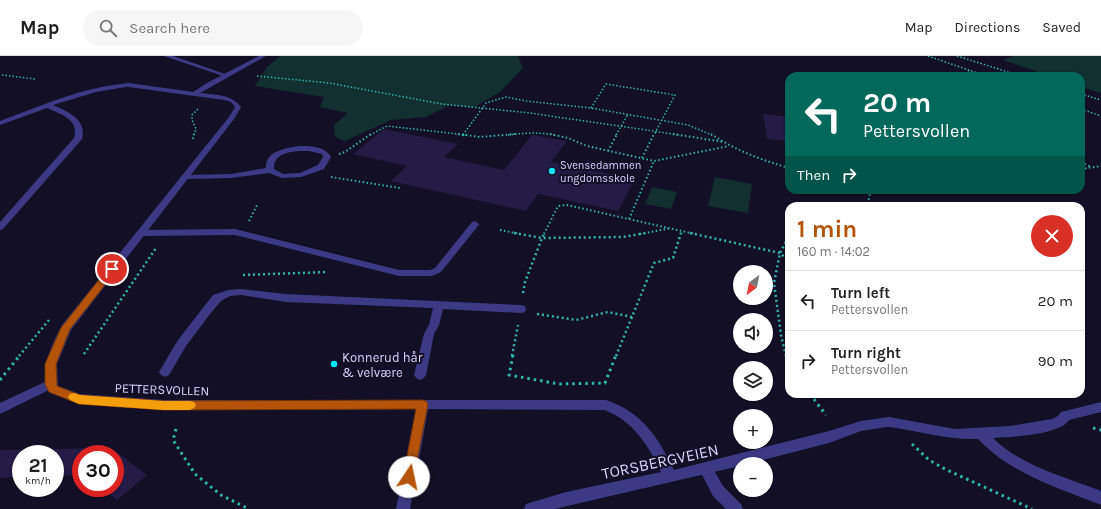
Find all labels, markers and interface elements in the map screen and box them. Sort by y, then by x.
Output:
search box [83,10,363,46]
text: Map [20,17,59,39]
icon: search [97,17,119,39]
text: Search here [129,19,210,37]
text: Map [905,19,933,36]
text: Directions [955,19,1020,36]
text: Saved [1042,19,1081,36]
text: 20 m [863,86,931,119]
icon: left [797,88,849,140]
text: Pettersvollen [863,120,970,142]
place label: Svensedammen ungdomsskole [560,159,641,185]
icon: right [838,164,860,186]
marker: Svensedammen ungdomsskole [547,166,557,176]
text: Then [797,166,830,184]
text: 1 min [797,215,857,243]
button: close [1031,215,1073,257]
text: 160 m · 14:02 [797,244,870,259]
pin [95,252,129,286]
icon: arrive [101,258,123,280]
north arrow [733,265,773,305]
map controls [733,265,773,497]
text: Turn left [831,284,890,302]
icon: left [797,290,819,312]
text: 20 m [1038,292,1073,310]
text: Pettersvollen [831,302,908,317]
button: sound [733,313,773,353]
text: Turn right [831,344,901,362]
place label: Konnerud hår & velvære [342,350,423,380]
icon: right [797,350,819,372]
text: 90 m [1038,352,1073,370]
marker: Konnerud hår & velvære [329,359,339,369]
button: layers [733,361,773,401]
text: Pettersvollen [831,362,908,377]
street label: PETTERSVOLLEN [114,380,210,399]
button: + [733,409,773,449]
street label: TORSBERGVEIEN [600,440,720,483]
speed limit sign: 30 [72,445,124,497]
text: 21 [28,454,48,477]
position arrow [388,456,430,498]
button: − [733,457,773,497]
text: km/h [25,475,51,487]

